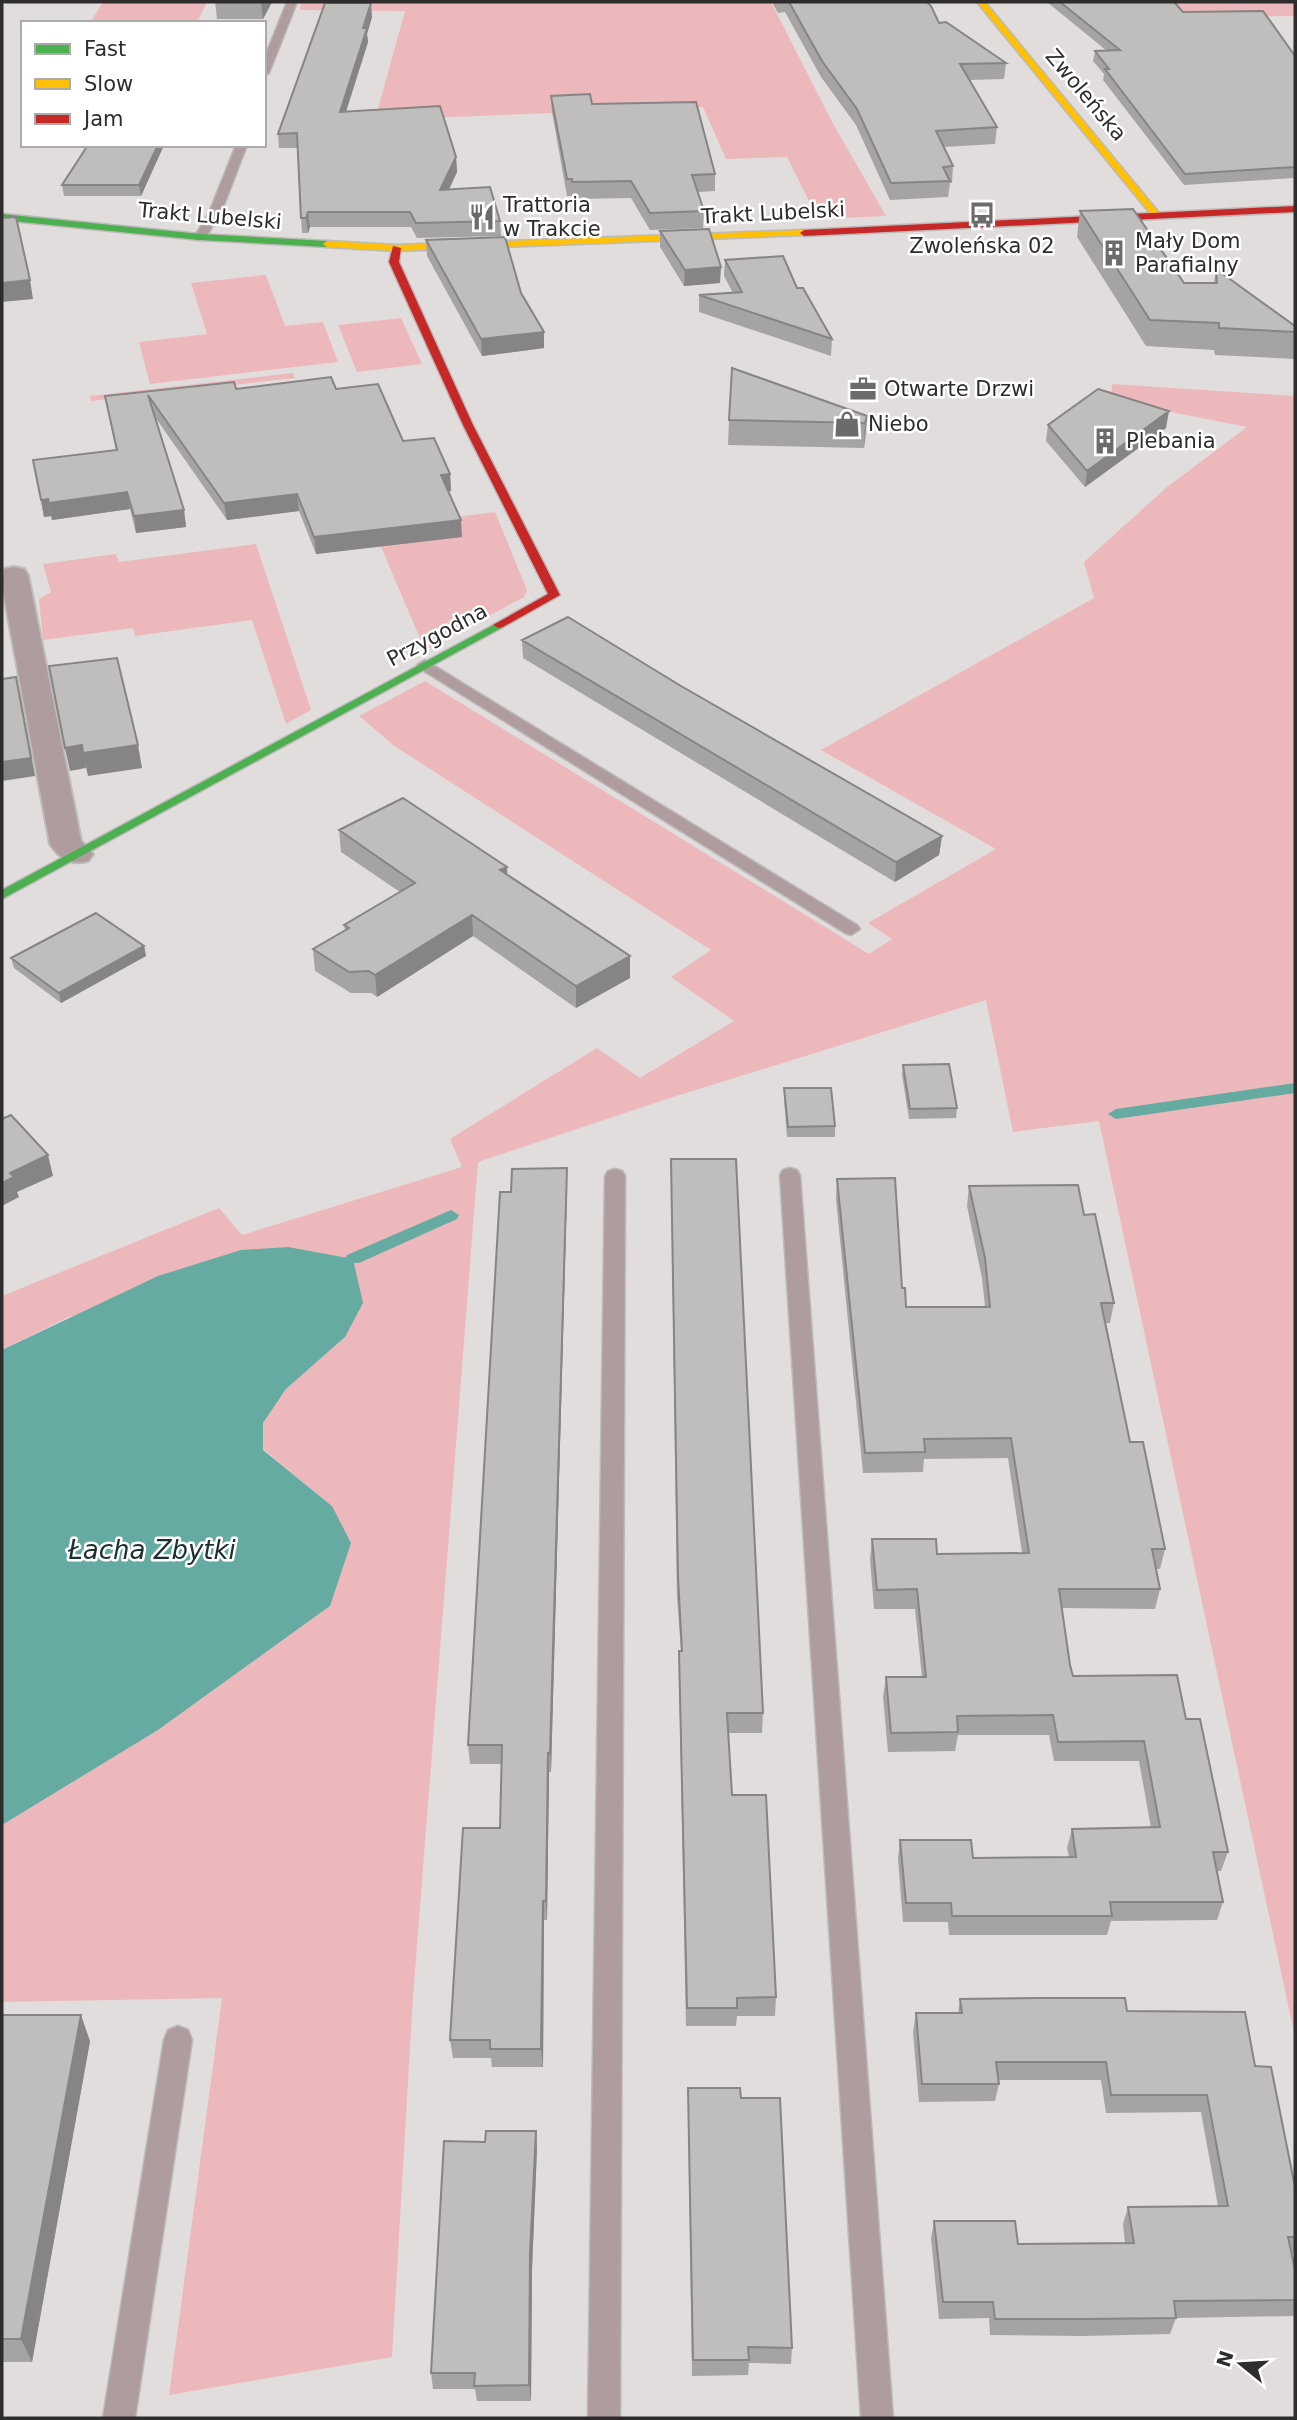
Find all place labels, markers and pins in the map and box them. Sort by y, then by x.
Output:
place label: Trattoria w Trakcie [502,193,601,241]
bus stop icon: Zwoleńska 02 [967,200,997,230]
restaurant icon: Trattoria w Trakcie [467,202,497,232]
place label: Mały Dom Parafialny [1135,229,1241,277]
place label: Zwoleńska 02 [909,234,1055,258]
building icon: Mały Dom Parafialny [1099,238,1129,268]
office icon: Otwarte Drzwi [848,374,878,404]
place label: Otwarte Drzwi [884,377,1034,401]
shop icon: Niebo [832,409,862,439]
place label: Niebo [868,412,929,436]
building icon: Plebania [1090,426,1120,456]
place label: Plebania [1126,429,1216,453]

